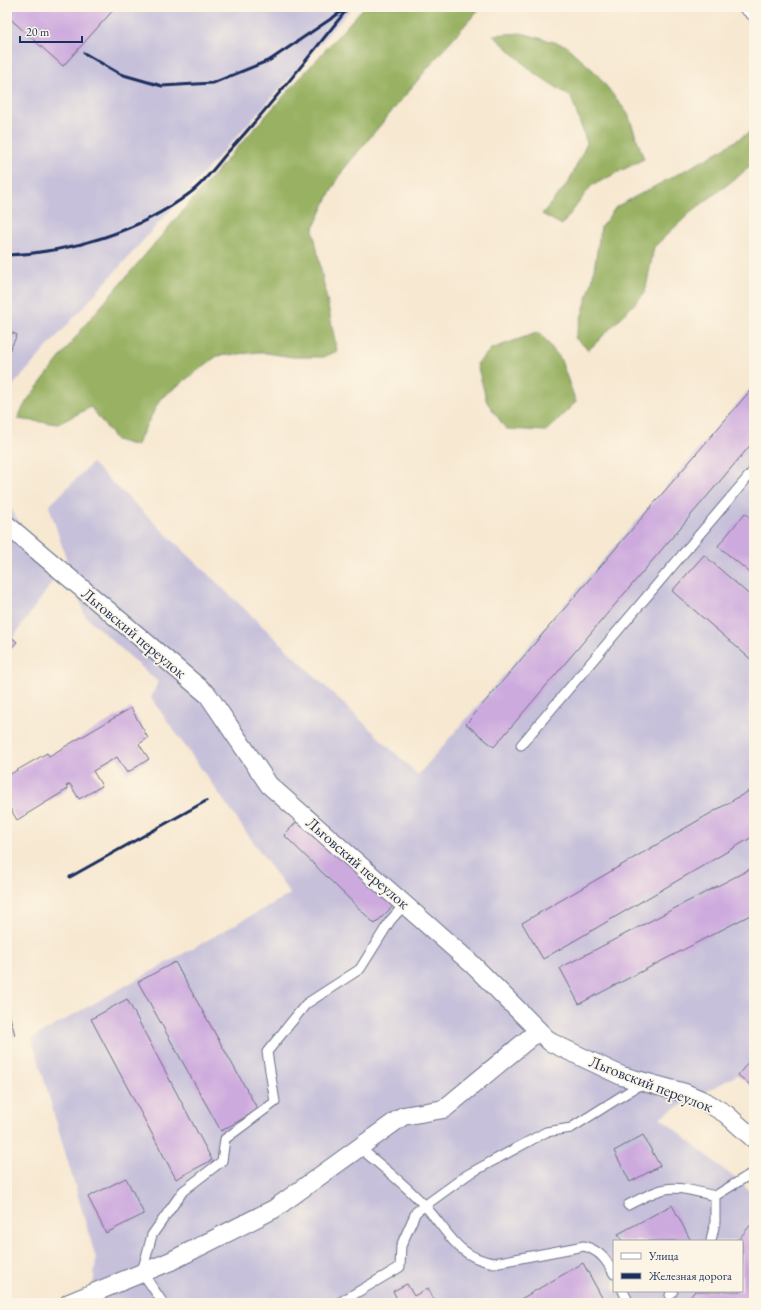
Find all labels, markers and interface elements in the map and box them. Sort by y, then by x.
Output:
scale bar [20,18,82,44]
text: 20 m [26,24,50,40]
street label: Льговский переулок [77,583,191,683]
street label: Льговский переулок [302,812,414,914]
street label: Льговский переулок [586,1051,716,1117]
legend [613,1240,743,1292]
text: Улица [648,1248,679,1264]
text: Железная дорога [648,1268,732,1284]

